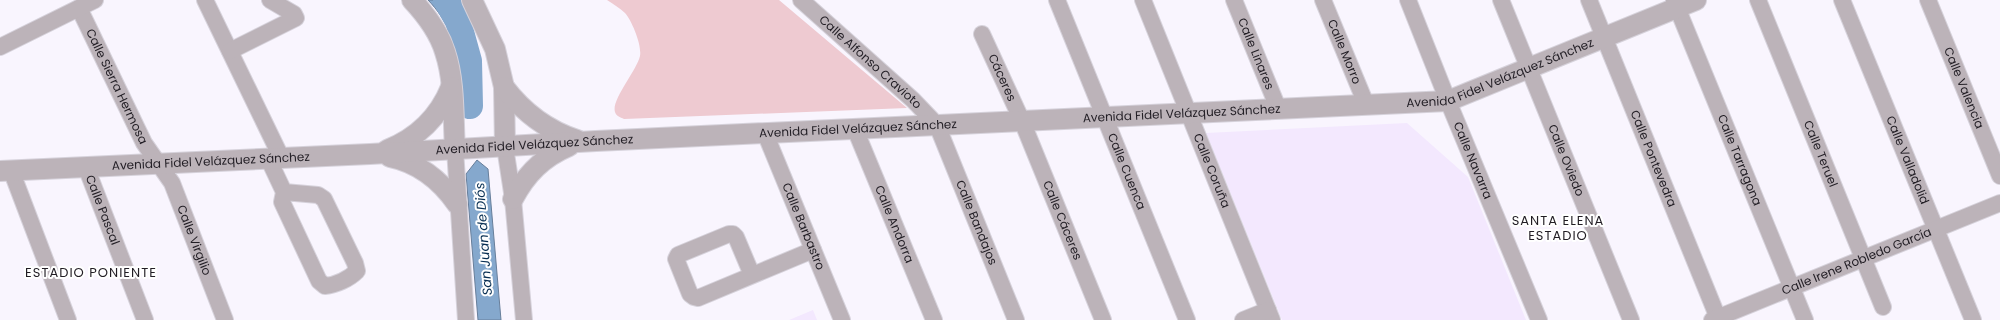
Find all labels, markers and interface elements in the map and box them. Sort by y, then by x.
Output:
street label: Calle Alfonso Cravioto [816,11,926,112]
street label: Calle Linares [1234,15,1279,92]
street label: Calle Morro [1324,17,1366,87]
street label: Calle Sierra Hermosa [82,26,152,147]
street label: Avenida Fidel Velázquez Sánchez [1406,34,1596,111]
street label: Calle Valencia [1940,44,1989,131]
street label: Cáceres [984,51,1021,104]
street label: Avenida Fidel Velázquez Sánchez [1082,100,1281,126]
street label: Calle Pontevedra [1626,107,1681,209]
street label: Calle Tarragona [1714,112,1766,208]
street label: Calle Valladolid [1882,113,1934,207]
street label: Avenida Fidel Velázquez Sánchez [759,115,957,141]
street label: Calle Teruel [1800,118,1842,189]
street label: Calle Navarra [1449,119,1497,202]
street label: Calle Oviedo [1544,122,1589,199]
street label: Avenida Fidel Velázquez Sánchez [435,130,634,158]
street label: Calle Cuenca [1104,130,1150,212]
street label: Calle Coruña [1190,131,1235,210]
street label: Avenida Fidel Velázquez Sánchez [111,148,310,174]
street label: Calle Pascal [82,172,124,247]
street label: Calle Bandajos [952,177,1002,267]
street label: Calle Cáceres [1039,178,1087,262]
street label: Calle Barbastro [778,180,830,273]
water label: San Juan de Diós [470,182,497,296]
street label: Calle Andorra [871,183,918,265]
street label: Calle Virgilio [173,202,216,278]
district label: SANTA ELENA ESTADIO [1512,211,1604,245]
street label: Calle Irene Robledo García [1779,223,1934,299]
district label: ESTADIO PONIENTE [25,263,157,282]

